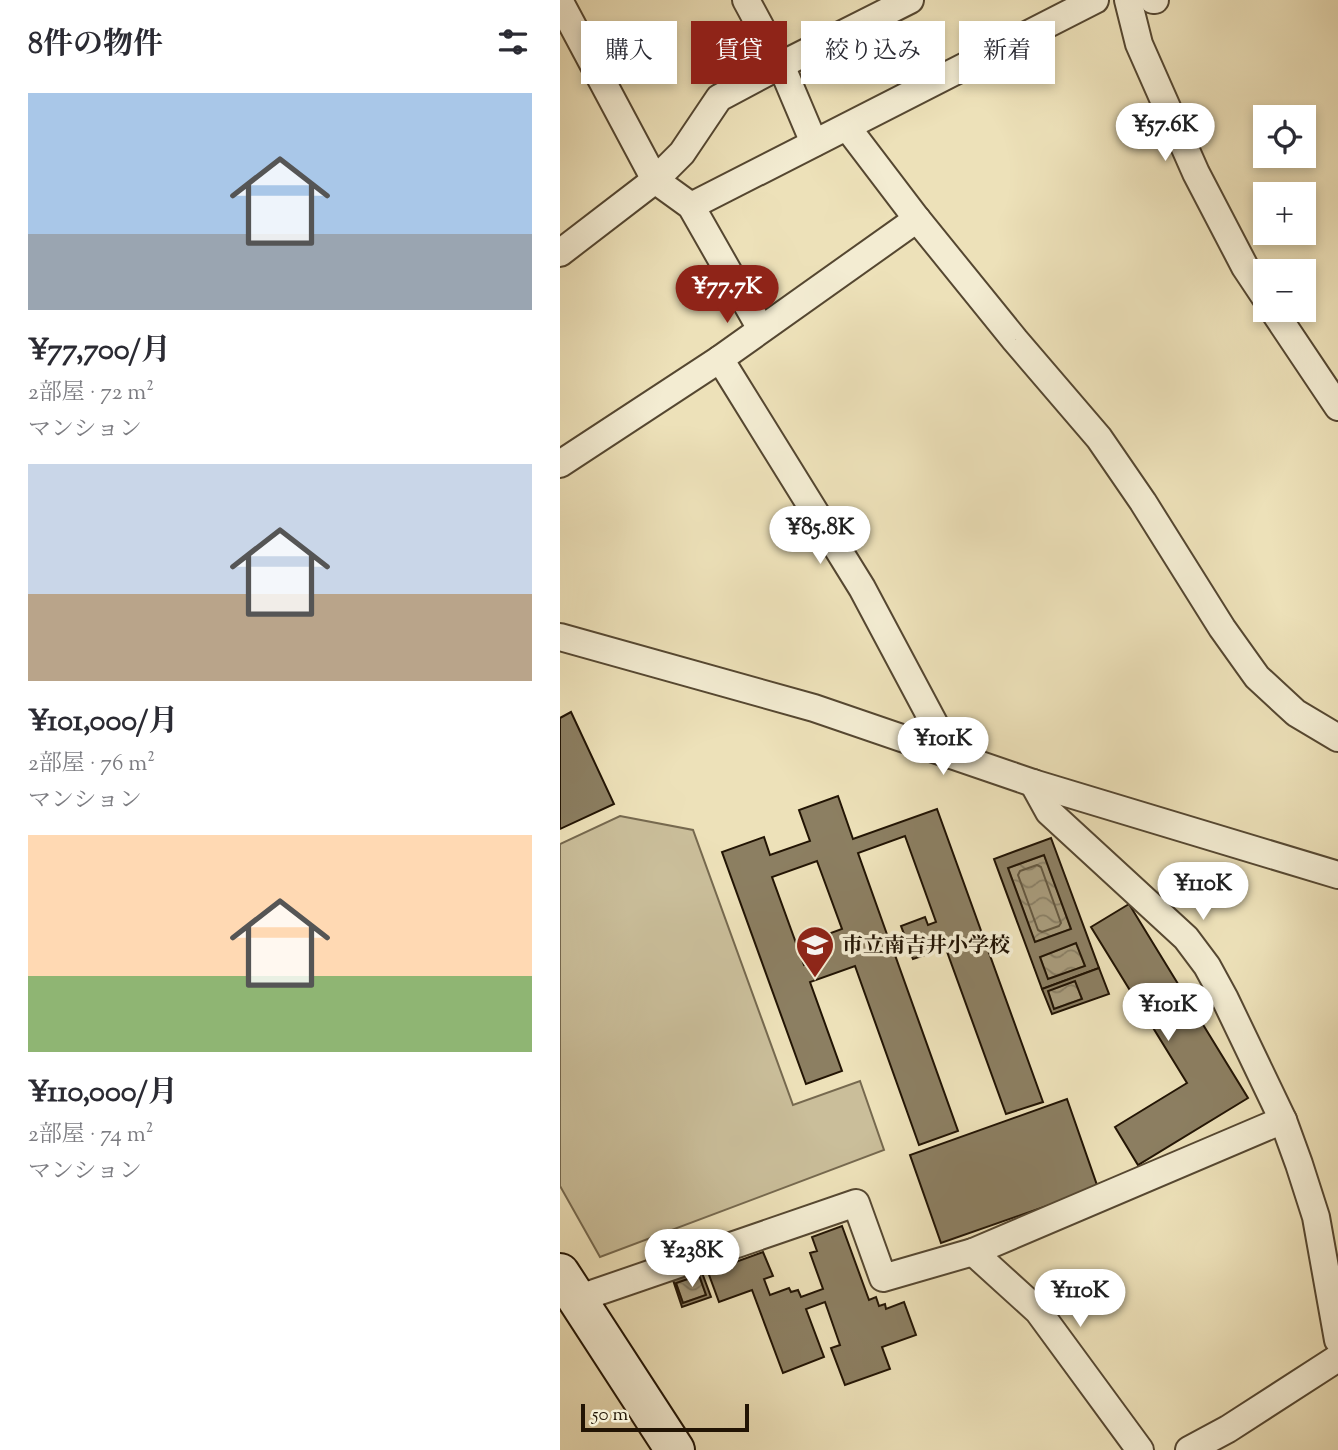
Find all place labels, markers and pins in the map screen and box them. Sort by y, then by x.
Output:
pin: ¥57.6K [1108,104,1222,163]
pin: ¥77.7K [670,266,784,325]
pin: ¥85.8K [763,506,877,566]
pin: ¥101K [894,718,992,777]
pin: ¥110K [1154,862,1252,922]
school or university icon: 市立南吉井小学校 [794,924,836,979]
place label: 市立南吉井小学校 [842,932,1010,962]
pin: ¥101K [1119,984,1217,1043]
pin: ¥238K [643,1230,741,1289]
pin: ¥110K [1031,1270,1129,1329]

